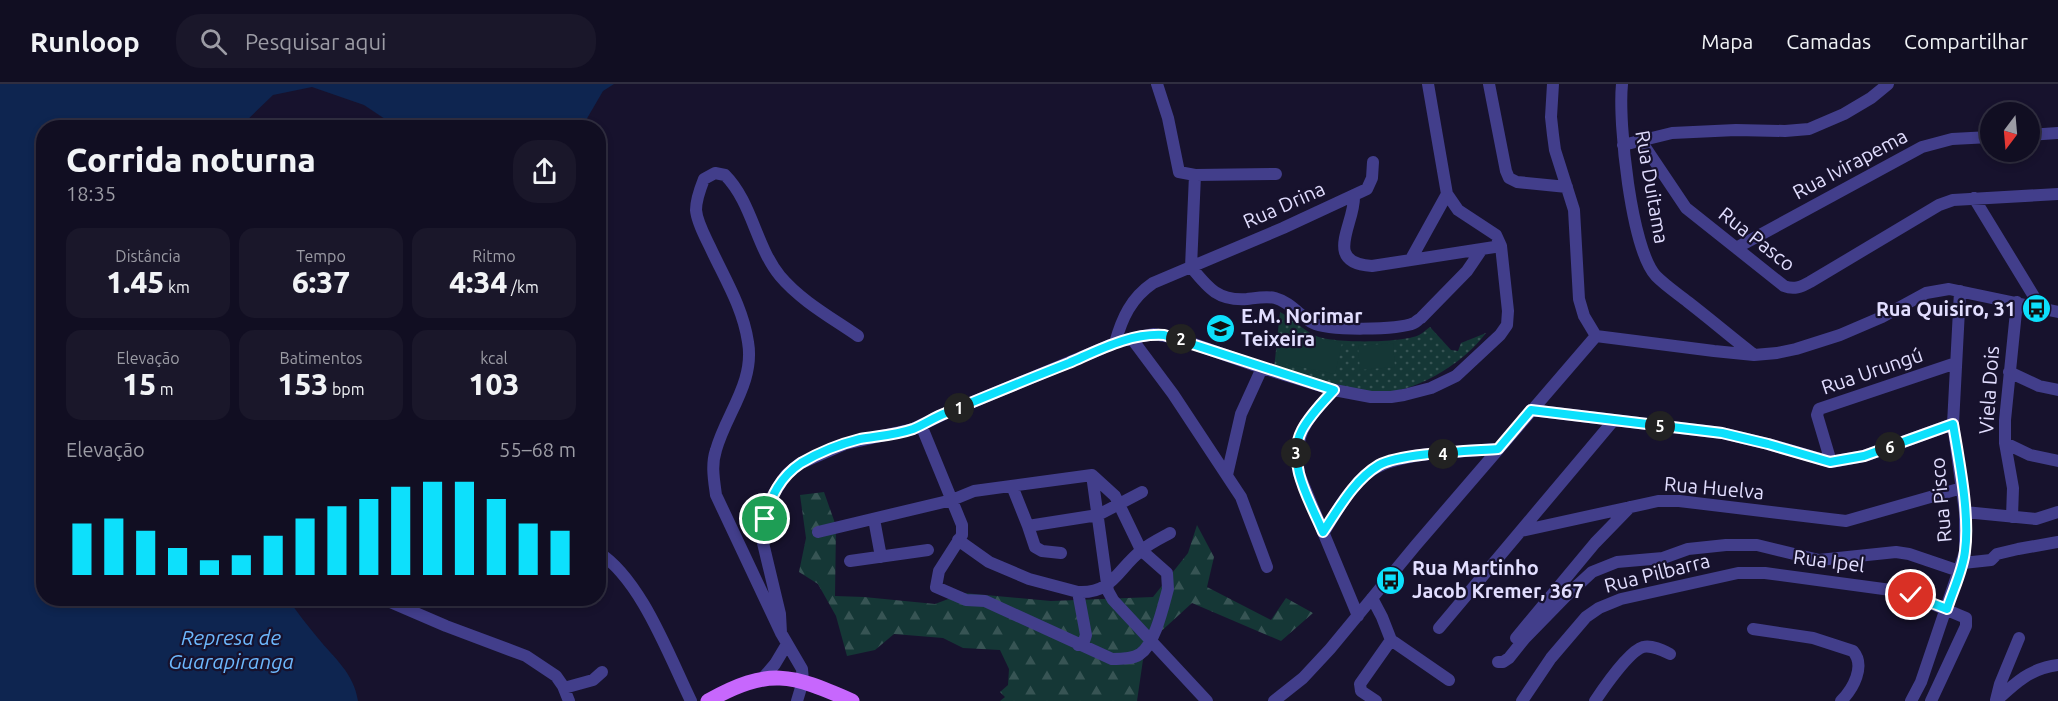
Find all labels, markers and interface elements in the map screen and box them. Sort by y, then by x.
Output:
search box [176,14,596,68]
icon: search [197,25,230,58]
text: Runloop [30,26,140,57]
text: Pesquisar aqui [245,29,386,54]
text: Mapa [1701,29,1753,53]
text: Camadas [1786,29,1871,53]
text: Compartilhar [1904,29,2028,53]
north arrow [1980,102,2040,162]
map controls [1980,102,2040,162]
street label: Rua Ivirapema [1788,124,1911,203]
street label: Rua Duitama [1631,128,1674,245]
button: share [513,140,576,203]
text: Corrida noturna [66,141,316,178]
street label: Rua Drina [1239,176,1328,233]
text: 18:35 [66,182,116,205]
street label: Rua Pasco [1715,202,1800,276]
text: Distância [115,247,181,265]
text: Tempo [296,247,346,265]
text: Ritmo [472,247,516,265]
text: 1.45 [106,265,164,299]
text: 6:37 [292,265,350,299]
text: 4:34 [449,265,507,299]
text: km [164,278,190,296]
text: /km [507,278,539,296]
bus stop icon: Rua Quisiro, 31 [2021,293,2053,325]
place label: Rua Quisiro, 31 [1876,297,2016,320]
place label: E.M. Norimar Teixeira [1241,304,1363,350]
school or university icon: E.M. Norimar Teixeira [1204,312,1236,344]
pin: 2 [1166,324,1196,354]
text: 2 [1176,330,1186,348]
street label: Rua Urungú [1818,342,1926,399]
street label: Viela Dois [1974,345,2003,435]
text: Elevação [117,349,180,367]
text: Batimentos [280,349,362,367]
text: kcal [480,349,508,367]
text: 15 [122,367,156,401]
text: 153 [278,367,328,401]
text: 103 [469,367,519,401]
text: m [156,380,174,398]
text: bpm [328,380,364,398]
pin: 1 [944,393,974,423]
text: 1 [954,399,964,417]
pin: 5 [1645,411,1675,441]
text: 5 [1655,417,1665,435]
pin: 6 [1875,432,1905,462]
text: Elevação [66,438,145,461]
text: 55–68 m [499,438,576,461]
pin: 3 [1281,438,1311,468]
text: 6 [1885,438,1895,456]
pin: 4 [1428,439,1458,469]
text: 3 [1291,444,1301,462]
text: 4 [1438,445,1448,463]
street label: Rua Pisco [1925,457,1956,543]
street label: Rua Huelva [1663,472,1765,503]
pin [739,493,790,544]
icon: arrive [748,502,781,535]
street label: Rua Ipel [1792,545,1866,576]
street label: Rua Pilbarra [1602,548,1712,597]
place label: Rua Martinho Jacob Kremer, 367 [1412,556,1584,602]
bus stop icon: Rua Martinho Jacob Kremer, 367 [1375,564,1407,596]
pin [1885,569,1936,620]
icon: check [1894,578,1927,611]
water label: Represa de Guarapiranga [168,625,294,673]

